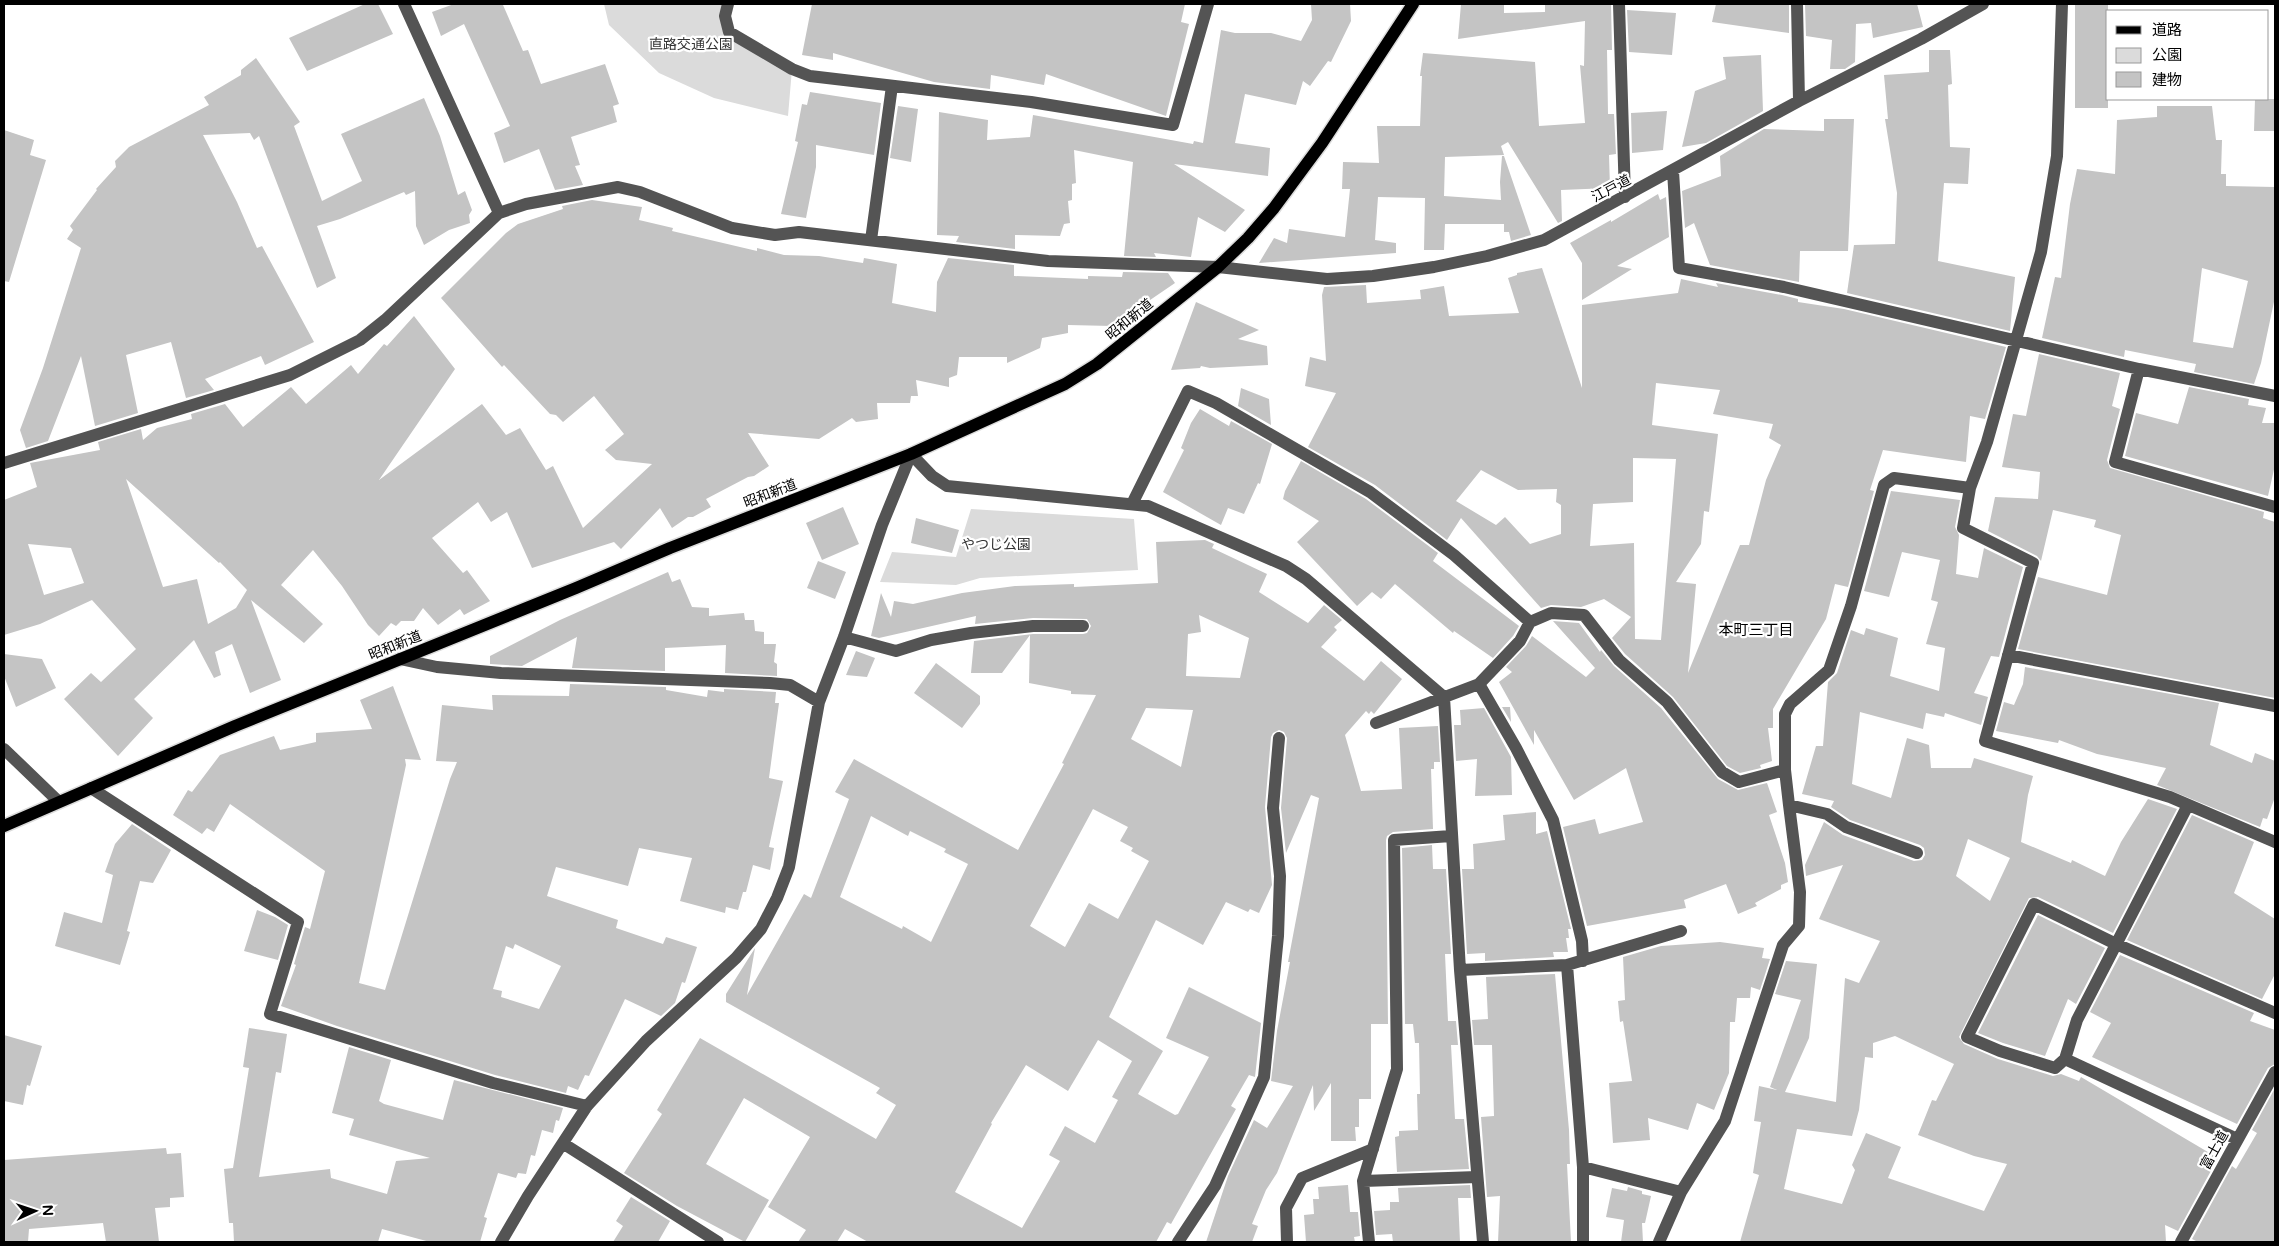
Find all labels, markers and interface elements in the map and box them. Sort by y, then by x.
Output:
legend [2106,10,2269,100]
text: 道路 [2152,21,2182,39]
park label: 直路交通公園 [649,36,733,53]
text: 公園 [2152,46,2182,64]
text: 建物 [2152,71,2182,89]
street label: 江戸道 [1589,171,1634,206]
street label: 昭和新道 [1102,295,1156,344]
street label: 昭和新道 [741,475,799,511]
park label: やつじ公園 [961,536,1031,553]
district label: 本町三丁目 [1718,621,1794,639]
street label: 昭和新道 [366,627,424,664]
street label: 富士道 [2197,1128,2232,1173]
north arrow [10,1186,60,1236]
text: N [39,1204,56,1216]

